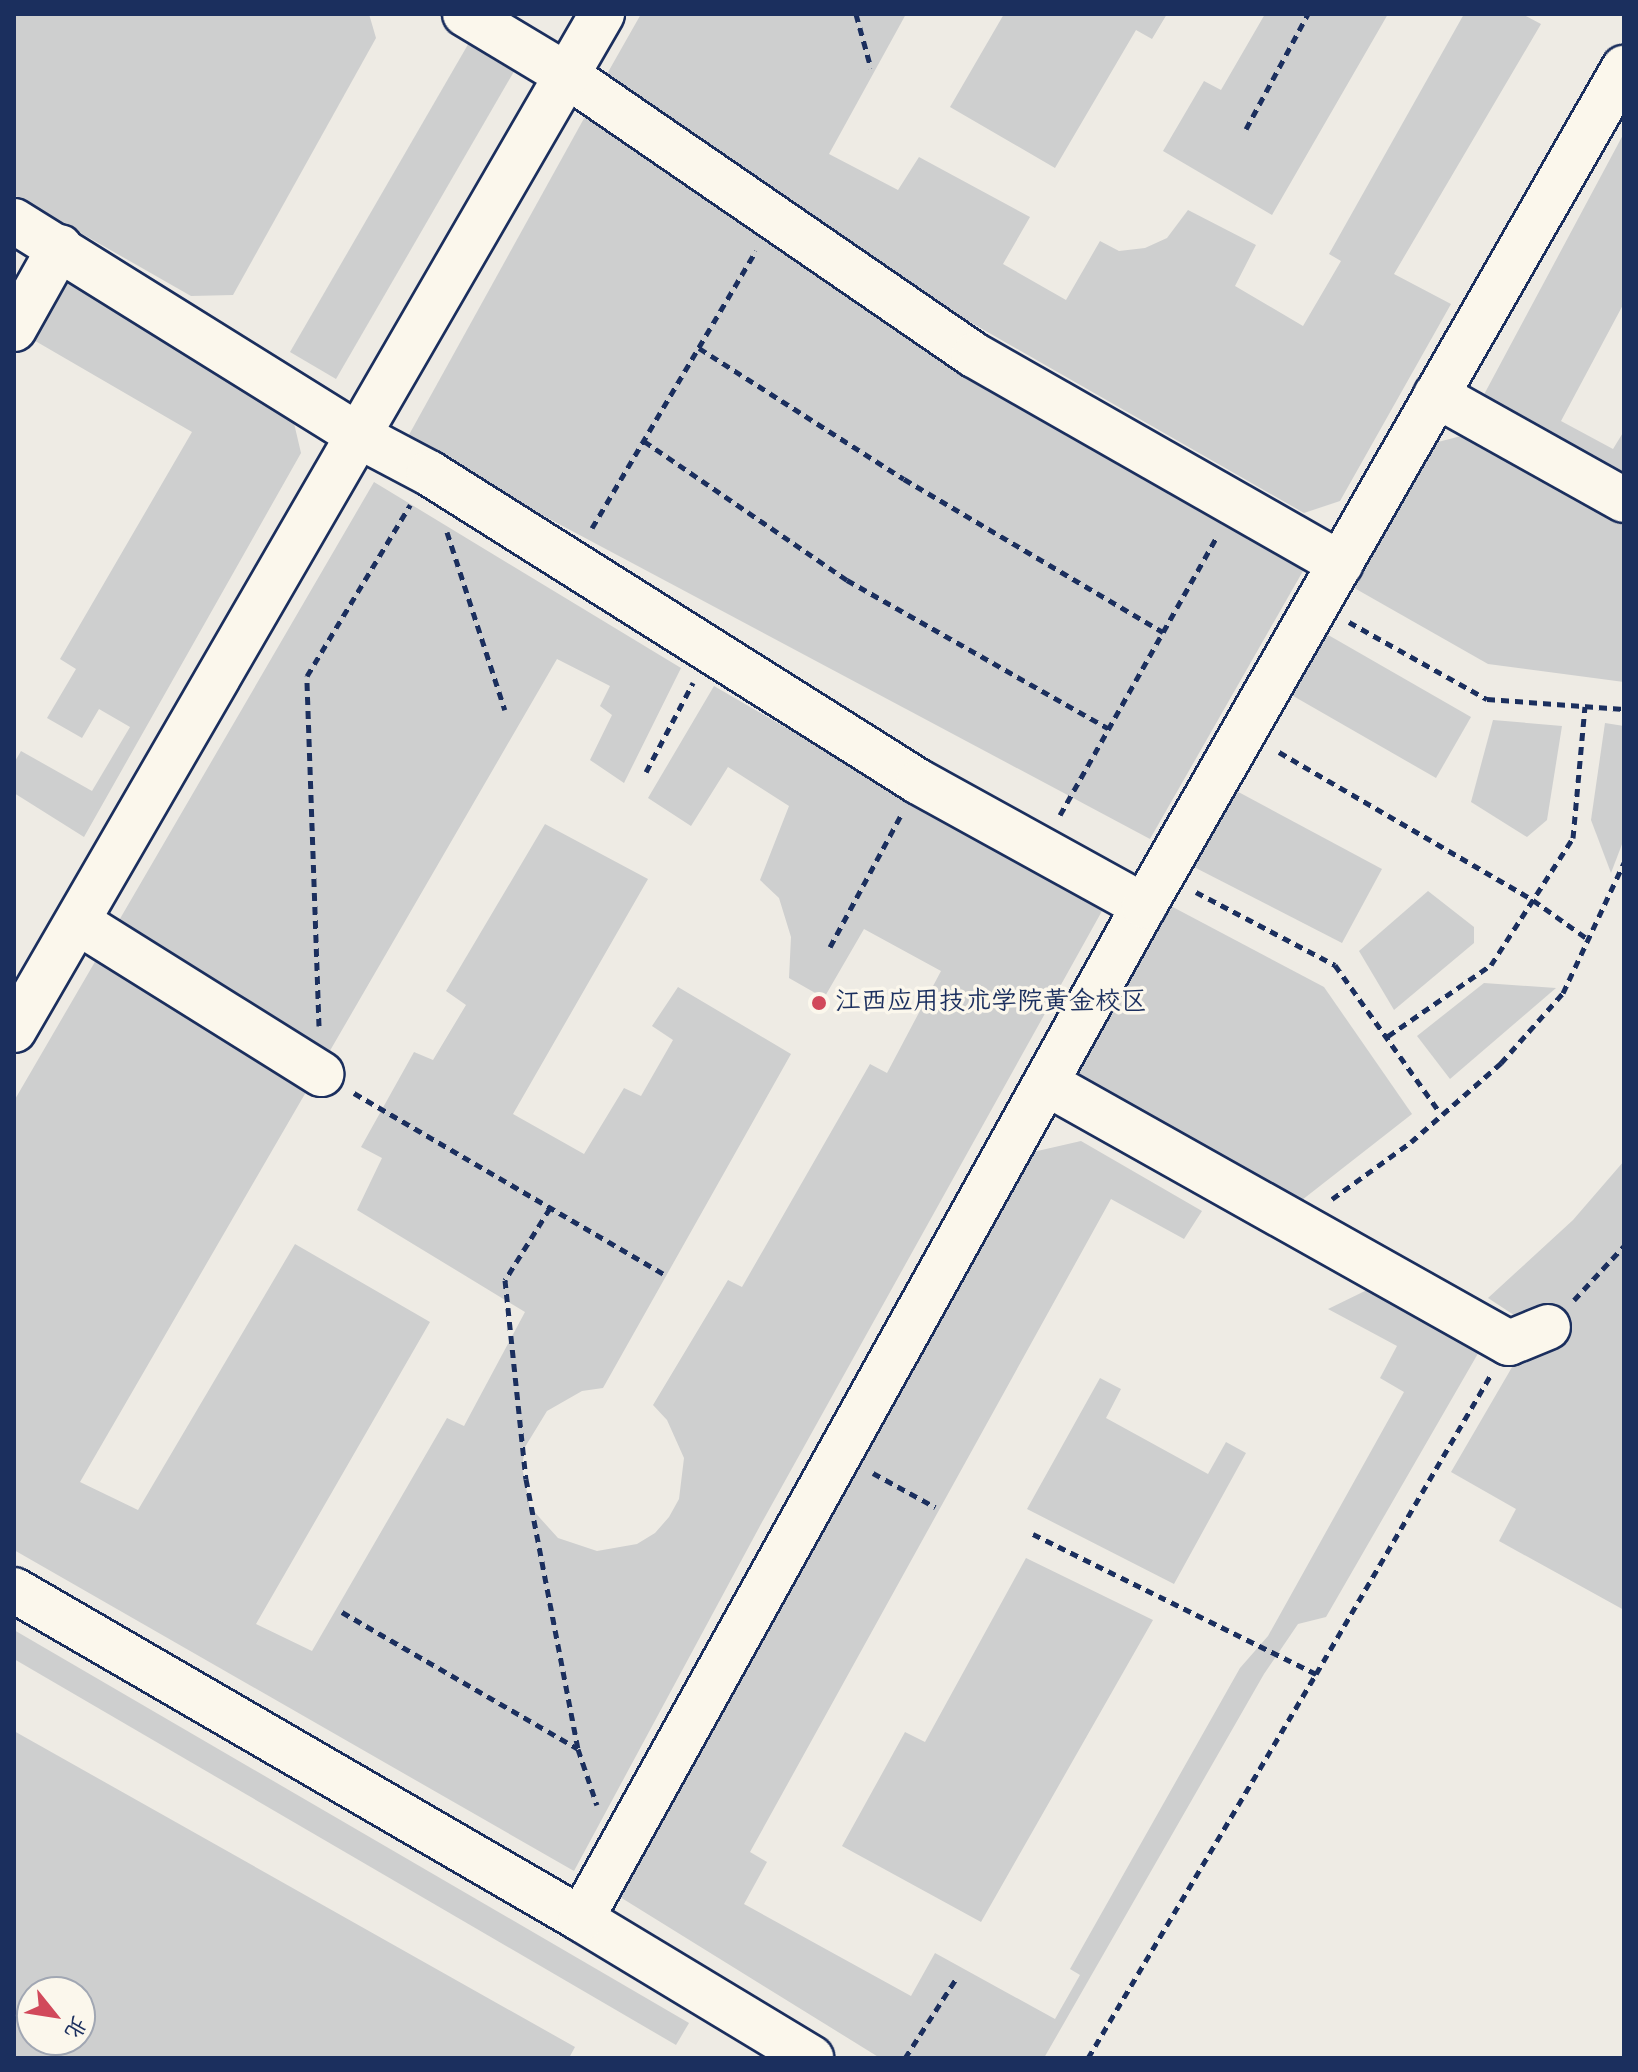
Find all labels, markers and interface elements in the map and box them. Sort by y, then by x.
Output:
place label: 江西应用技术学院黄金校区 [835,987,1147,1019]
marker: 江西应用技术学院黄金校区 [810,994,828,1012]
north arrow [16,1976,96,2056]
text: 北 [57,2010,93,2044]

